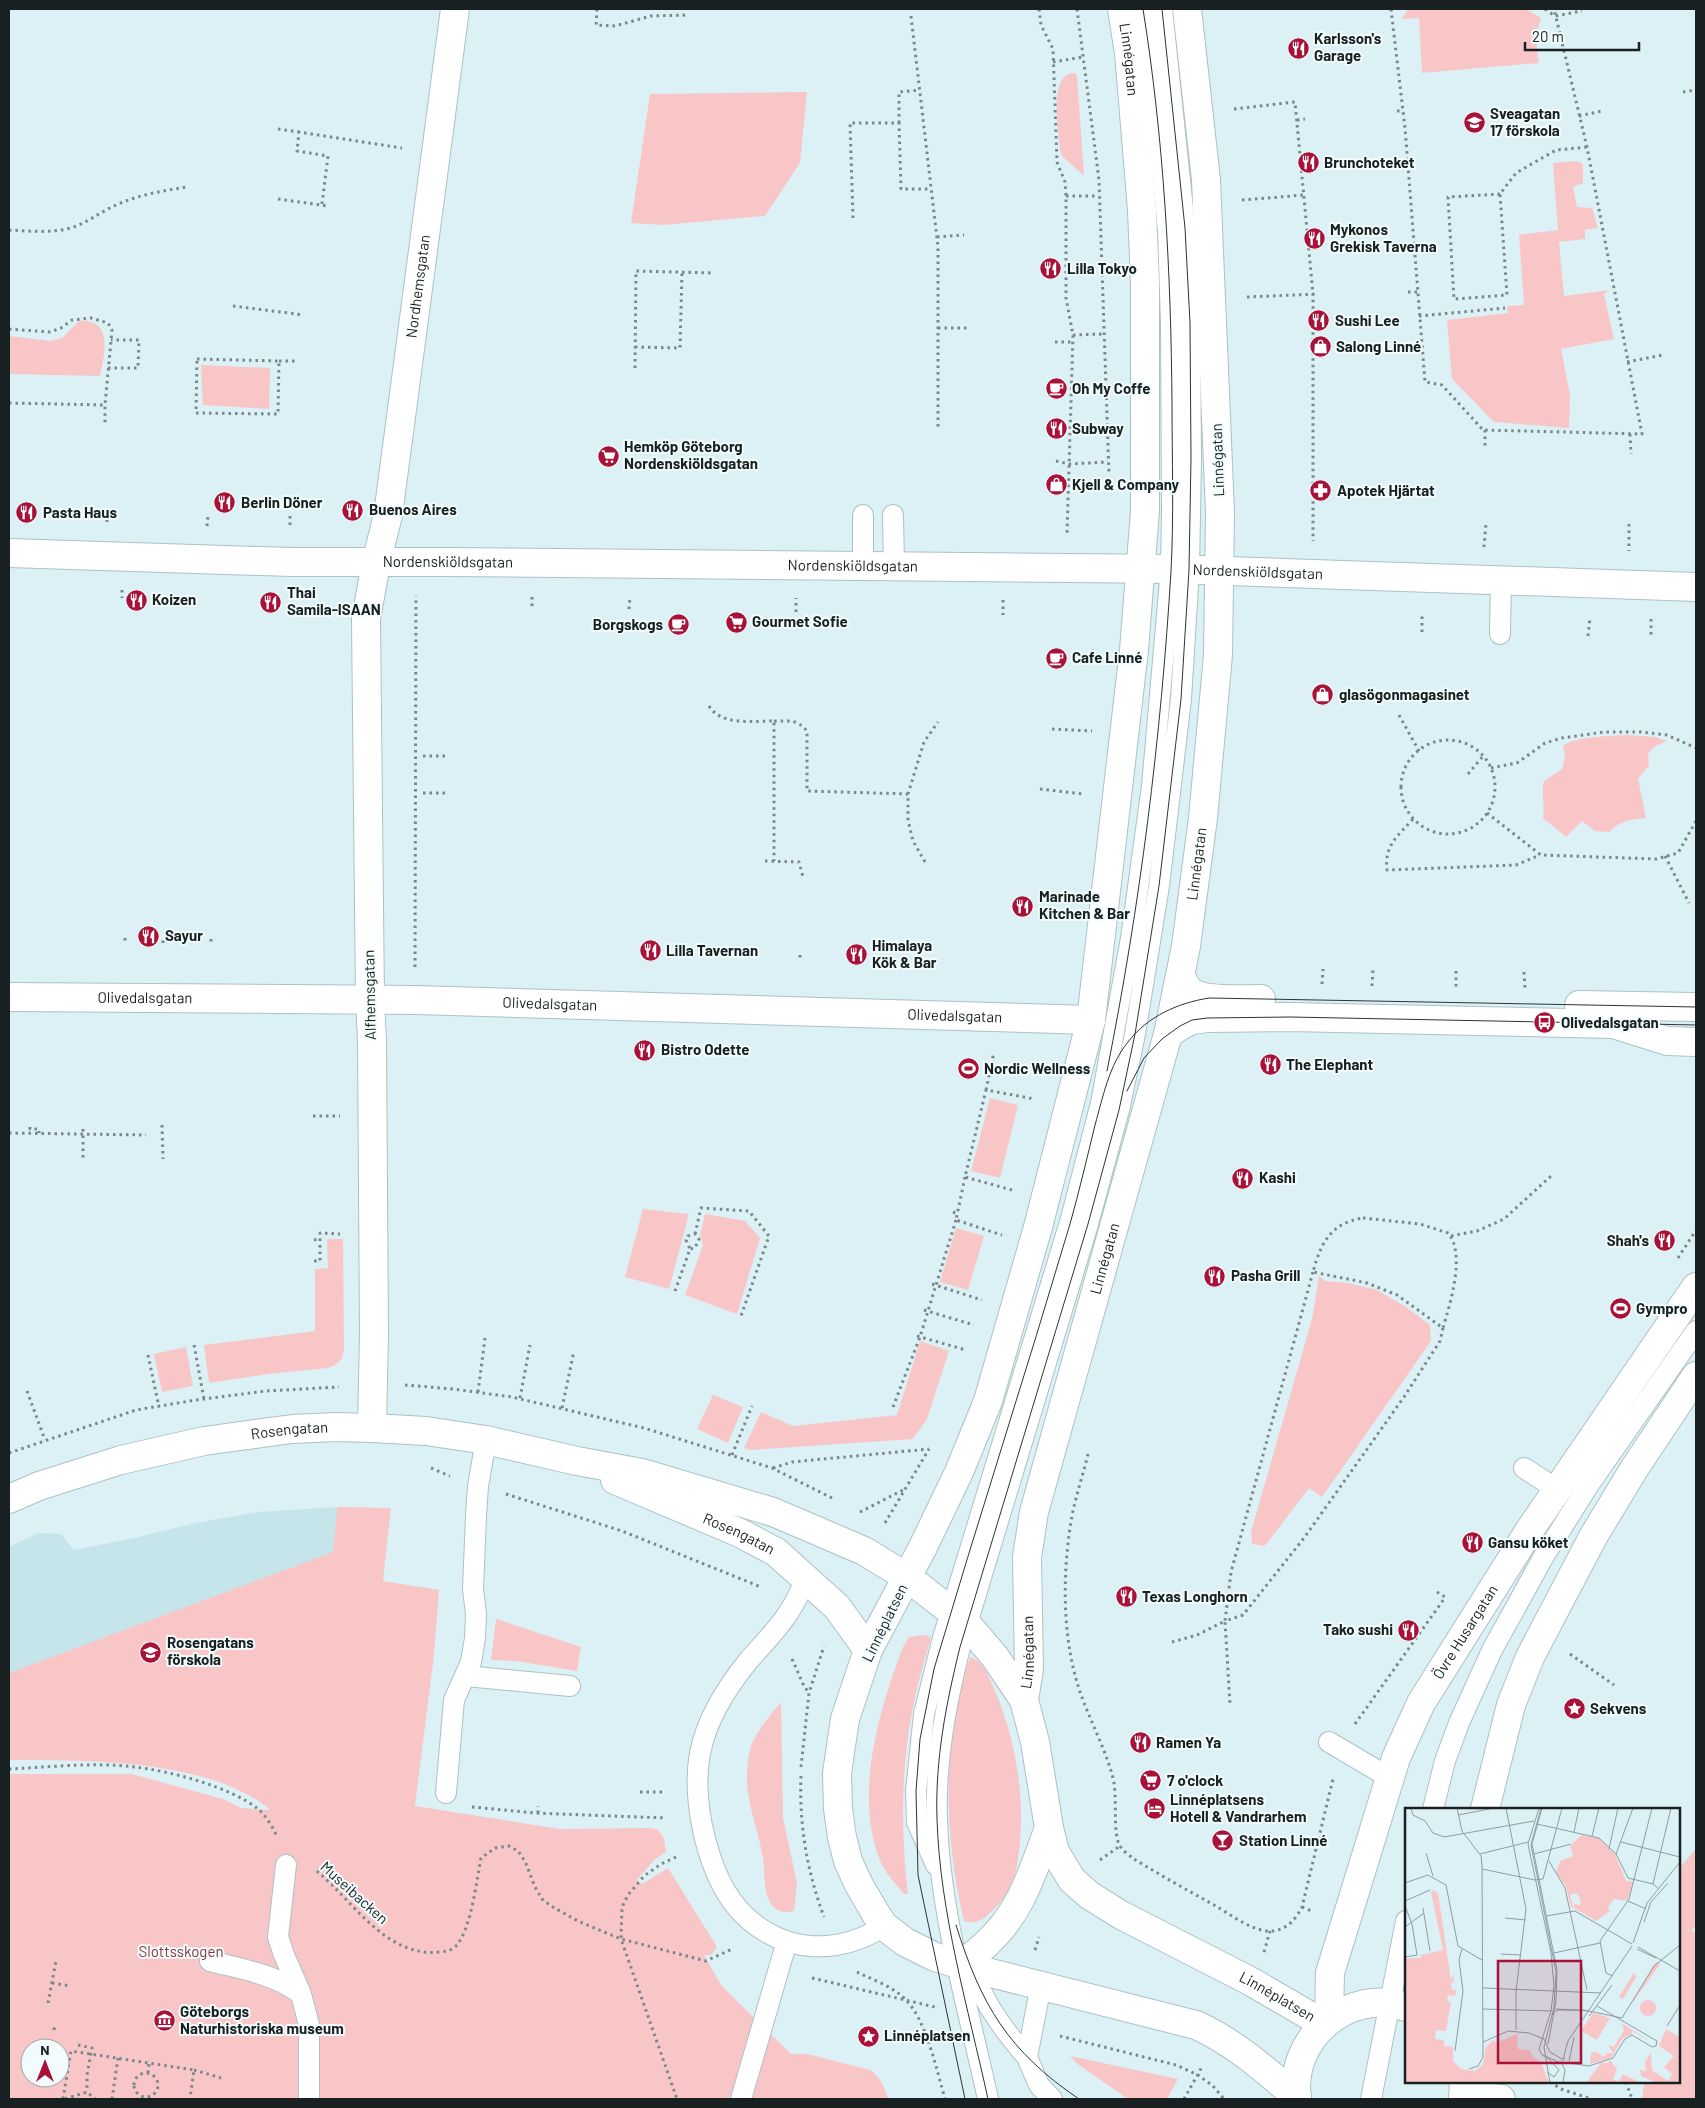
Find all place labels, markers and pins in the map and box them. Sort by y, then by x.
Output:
place label: Karlsson's Garage [1314,29,1382,64]
restaurant icon: Karlsson's Garage [1286,36,1310,60]
place label: Sveagatan 17 förskola [1490,104,1560,139]
school or university icon: Sveagatan 17 förskola [1462,111,1486,135]
restaurant icon: Brunchoteket [1296,151,1320,175]
place label: Brunchoteket [1324,153,1415,171]
place label: Mykonos Grekisk Taverna [1330,220,1437,255]
restaurant icon: Mykonos Grekisk Taverna [1302,227,1326,251]
restaurant icon: Lilla Tokyo [1039,257,1063,281]
place label: Lilla Tokyo [1067,259,1137,277]
restaurant icon: Sushi Lee [1307,309,1331,333]
place label: Sushi Lee [1335,311,1400,329]
shop icon: Salong Linné [1308,335,1332,359]
place label: Salong Linné [1336,337,1421,355]
cafe icon: Oh My Coffe [1044,377,1068,401]
place label: Oh My Coffe [1072,379,1150,397]
restaurant icon: Subway [1044,417,1068,441]
place label: Subway [1072,419,1124,437]
place label: Hemköp Göteborg Nordenskiöldsgatan [624,437,758,472]
supermarket icon: Hemköp Göteborg Nordenskiöldsgatan [596,444,620,468]
shop icon: Kjell & Company [1044,473,1068,497]
place label: Kjell & Company [1072,475,1180,493]
pharmacy icon: Apotek Hjärtat [1309,479,1333,503]
place label: Apotek Hjärtat [1337,481,1435,499]
restaurant icon: Berlin Döner [213,491,237,515]
place label: Berlin Döner [241,493,323,511]
restaurant icon: Buenos Aires [341,498,365,522]
place label: Buenos Aires [369,500,457,518]
restaurant icon: Pasta Haus [15,501,39,525]
place label: Pasta Haus [43,503,117,521]
place label: Thai Samila-ISAAN [287,583,381,618]
restaurant icon: Koizen [124,588,148,612]
place label: Koizen [152,590,196,608]
restaurant icon: Thai Samila-ISAAN [259,590,283,614]
supermarket icon: Gourmet Sofie [724,610,748,634]
place label: Gourmet Sofie [752,612,848,630]
cafe icon: Borgskogs [667,613,691,637]
place label: Borgskogs [593,615,663,633]
cafe icon: Cafe Linné [1044,646,1068,670]
place label: Cafe Linné [1072,648,1142,666]
shop icon: glasögonmagasinet [1311,683,1335,707]
place label: glasögonmagasinet [1339,685,1470,703]
place label: Marinade Kitchen & Bar [1039,887,1130,922]
restaurant icon: Marinade Kitchen & Bar [1011,894,1035,918]
restaurant icon: Sayur [137,924,161,948]
place label: Sayur [165,926,203,944]
place label: Himalaya Kök & Bar [872,936,937,971]
restaurant icon: Lilla Tavernan [638,939,662,963]
place label: Lilla Tavernan [666,941,758,959]
restaurant icon: Himalaya Kök & Bar [844,943,868,967]
bus stop icon: Olivedalsgatan [1533,1011,1557,1035]
place label: Olivedalsgatan [1561,1013,1659,1031]
restaurant icon: Bistro Odette [633,1038,657,1062]
place label: Bistro Odette [661,1040,750,1058]
restaurant icon: The Elephant [1258,1053,1282,1077]
place label: The Elephant [1286,1055,1374,1073]
sports icon: Nordic Wellness [956,1057,980,1081]
place label: Nordic Wellness [984,1059,1091,1077]
restaurant icon: Kashi [1231,1166,1255,1190]
place label: Kashi [1259,1168,1296,1186]
restaurant icon: Shah's [1653,1229,1677,1253]
place label: Shah's [1607,1231,1649,1249]
restaurant icon: Pasha Grill [1203,1264,1227,1288]
place label: Pasha Grill [1231,1266,1301,1284]
sports icon: Gympro [1608,1297,1632,1321]
place label: Gympro [1636,1299,1688,1317]
restaurant icon: Gansu köket [1460,1531,1484,1555]
place label: Gansu köket [1488,1533,1569,1551]
restaurant icon: Texas Longhorn [1114,1585,1138,1609]
place label: Texas Longhorn [1142,1587,1248,1605]
restaurant icon: Tako sushi [1397,1618,1421,1642]
place label: Tako sushi [1323,1620,1393,1638]
place label: Rosengatans förskola [167,1633,254,1668]
school or university icon: Rosengatans förskola [139,1640,163,1664]
place icon: Sekvens [1562,1697,1586,1721]
place label: Sekvens [1590,1699,1647,1717]
restaurant icon: Ramen Ya [1128,1731,1152,1755]
place label: Ramen Ya [1156,1733,1221,1751]
supermarket icon: 7 o'clock [1139,1769,1163,1793]
place label: 7 o'clock [1167,1771,1223,1789]
place label: Linnéplatsens Hotell & Vandrarhem [1170,1790,1306,1825]
hotel icon: Linnéplatsens Hotell & Vandrarhem [1142,1797,1166,1821]
bar icon: Station Linné [1211,1829,1235,1853]
place label: Station Linné [1239,1831,1327,1849]
place label: Göteborgs Naturhistoriska museum [180,2002,344,2037]
museum icon: Göteborgs Naturhistoriska museum [152,2009,176,2033]
place icon: Linnéplatsen [856,2024,880,2048]
place label: Linnéplatsen [884,2026,971,2044]

